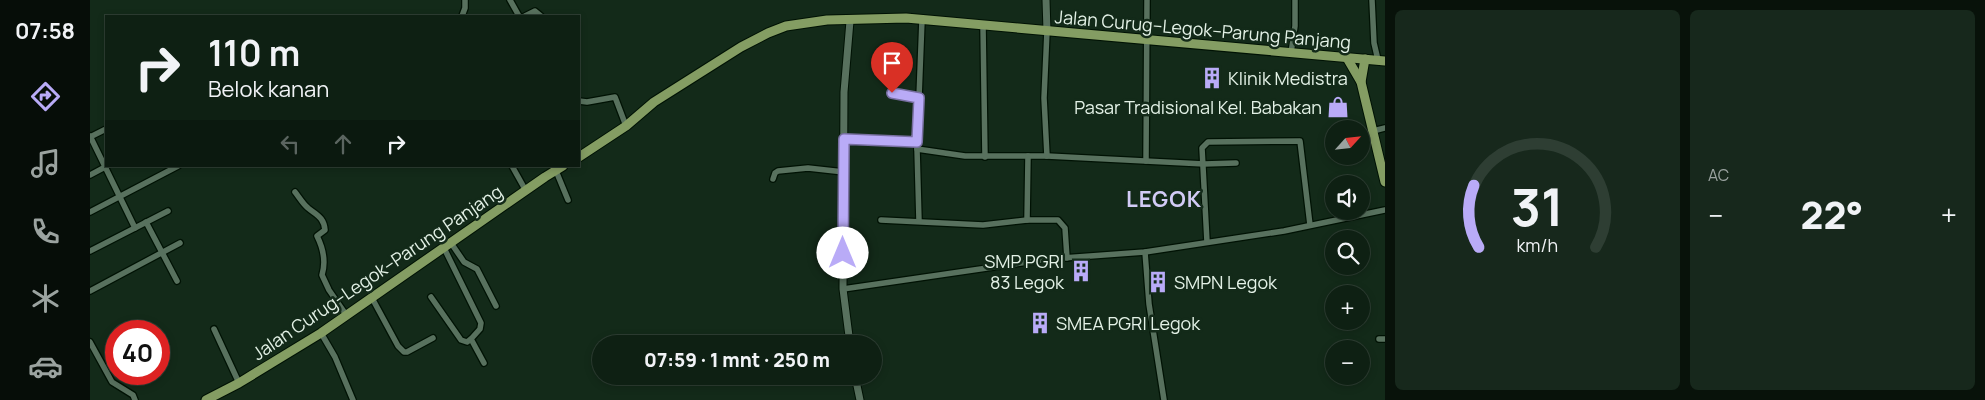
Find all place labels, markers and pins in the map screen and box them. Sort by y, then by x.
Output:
pin [871,42,913,93]
building icon: Klinik Medistra [1199,65,1225,91]
place label: Klinik Medistra [1228,66,1348,90]
shop icon: Pasar Tradisional Kel. Babakan [1325,94,1351,120]
place label: Pasar Tradisional Kel. Babakan [1074,95,1322,119]
place label: SMP PGRI 83 Legok [984,249,1065,294]
building icon: SMP PGRI 83 Legok [1068,258,1094,284]
building icon: SMPN Legok [1145,269,1171,295]
place label: SMPN Legok [1174,270,1278,294]
building icon: SMEA PGRI Legok [1027,310,1053,336]
place label: SMEA PGRI Legok [1056,311,1201,335]

